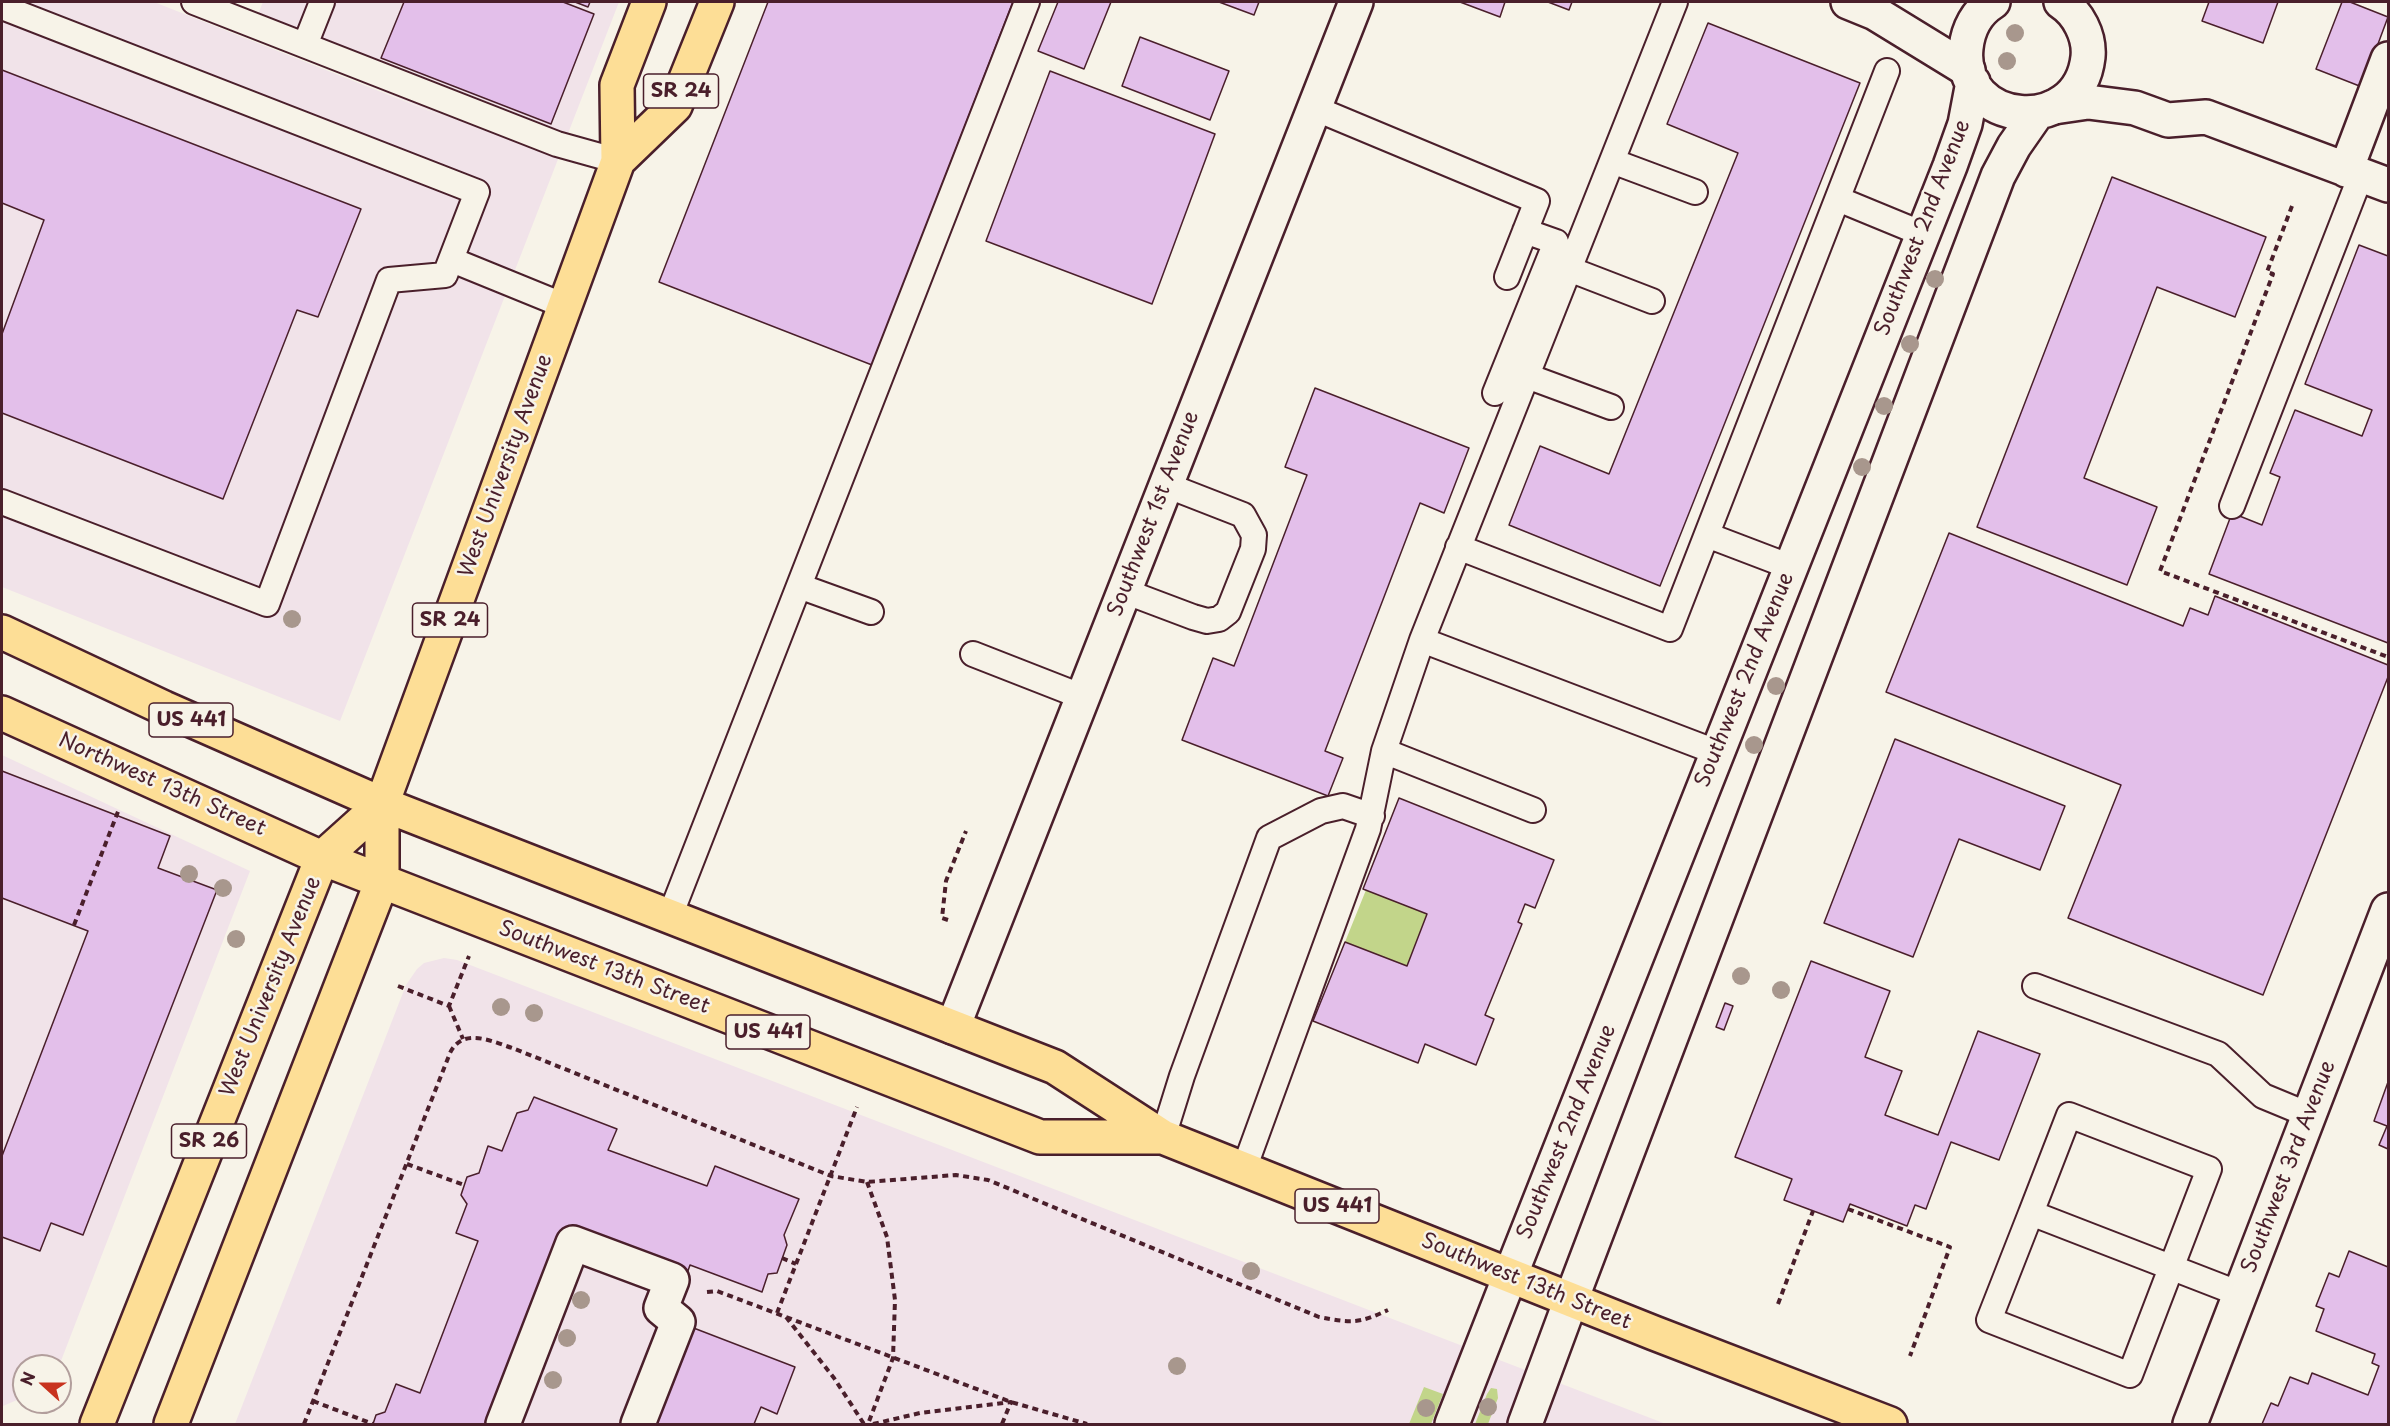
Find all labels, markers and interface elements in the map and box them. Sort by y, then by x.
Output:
road number: SR 24 [644,74,718,108]
street label: Southwest 2nd Avenue [1870,116,1976,340]
street label: West University Avenue [454,351,558,581]
street label: Southwest 1st Avenue [1103,408,1205,620]
street label: Southwest 2nd Avenue [1690,569,1800,791]
road number: SR 24 [412,603,488,637]
road number: US 441 [149,703,233,737]
street label: Northwest 13th Street [55,728,269,842]
street label: West University Avenue [215,873,327,1101]
street label: Southwest 13th Street [495,916,713,1020]
road number: US 441 [726,1015,810,1049]
street label: Southwest 2nd Avenue [1512,1021,1622,1243]
street label: Southwest 3rd Avenue [2237,1057,2341,1277]
road number: SR 26 [172,1124,246,1158]
road number: US 441 [1295,1189,1379,1223]
street label: Southwest 13th Street [1418,1228,1634,1336]
north arrow [12,1354,72,1414]
text: N [14,1368,41,1388]

